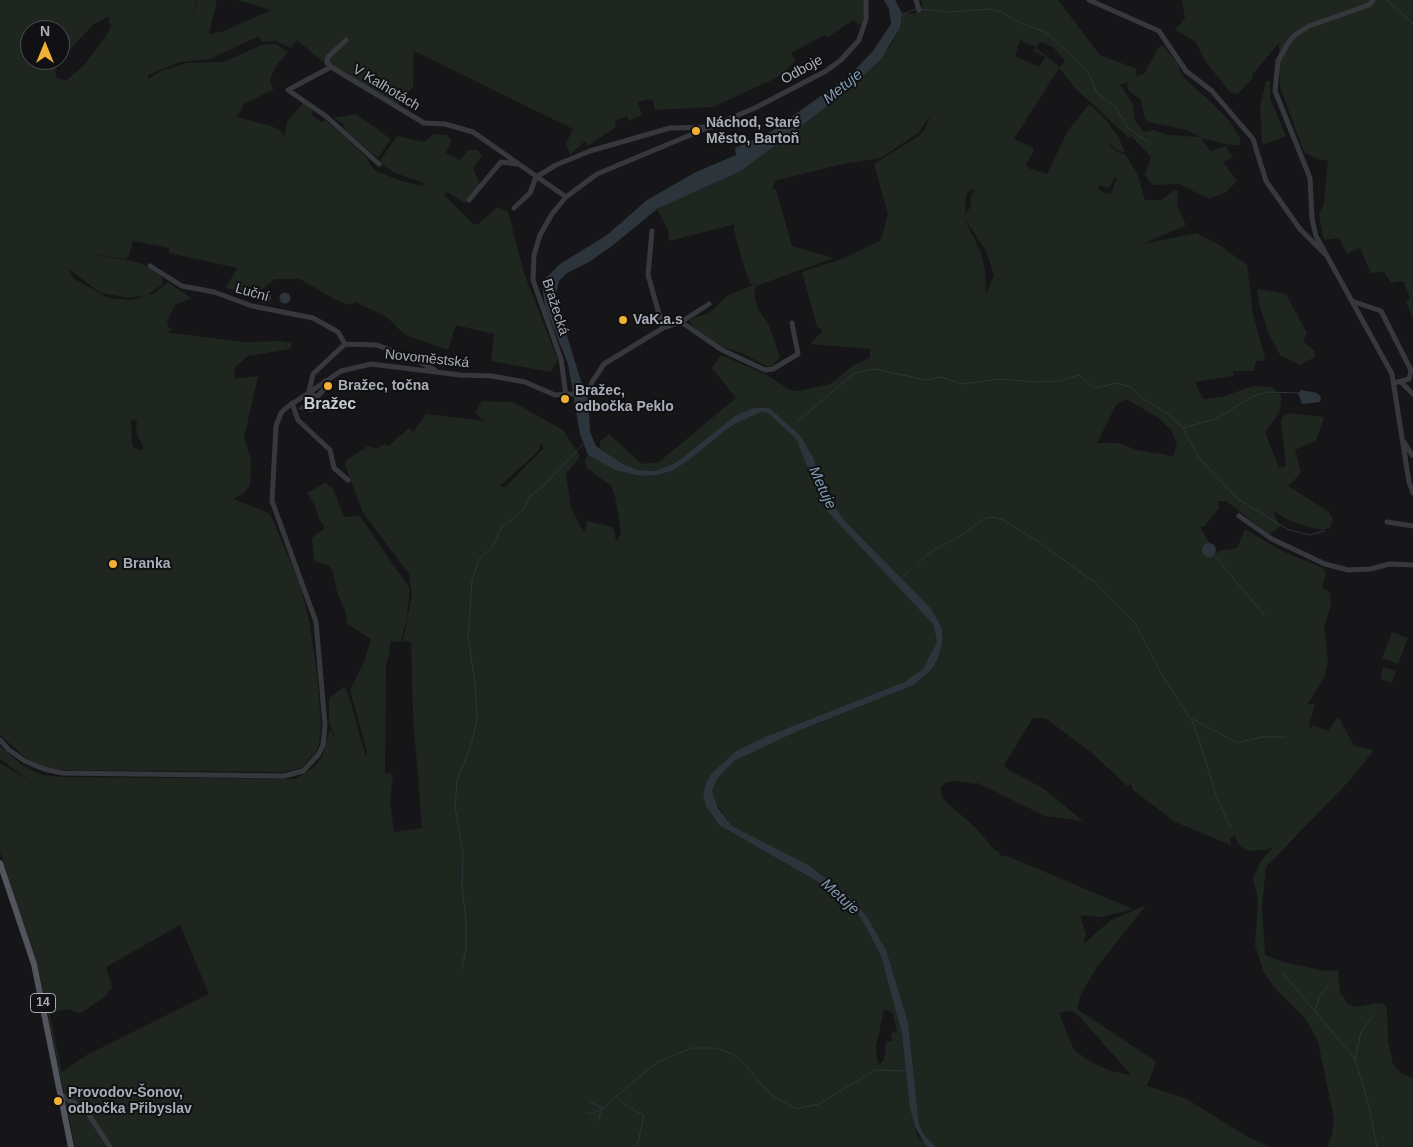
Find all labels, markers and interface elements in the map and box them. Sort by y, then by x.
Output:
north arrow [20,20,70,70]
text: N [40,23,50,39]
street label: Odboje [778,52,826,88]
street label: V Kalhotách [349,61,423,115]
water label: Metuje [820,66,866,108]
place label: Náchod, Staré Město, Bartoň [706,115,800,148]
marker: Náchod, Staré Město, Bartoň [690,125,702,137]
street label: Bražecká [538,277,572,337]
street label: Luční [233,280,271,306]
place label: VaK.a.s [633,312,683,328]
marker: VaK.a.s [617,314,629,326]
street label: Novoměstská [384,346,470,372]
place label: Bražec, točna [338,378,429,394]
marker: Bražec, točna [322,380,334,392]
place label: Bražec, odbočka Peklo [575,383,674,416]
marker: Bražec, odbočka Peklo [559,393,571,405]
district label: Bražec [304,395,356,415]
water label: Metuje [804,464,840,512]
place label: Branka [123,556,170,572]
marker: Branka [107,558,119,570]
water label: Metuje [817,875,863,919]
road number: 14 [30,994,56,1012]
place label: Provodov-Šonov, odbočka Přibyslav [68,1085,192,1118]
marker: Provodov-Šonov, odbočka Přibyslav [52,1095,64,1107]

